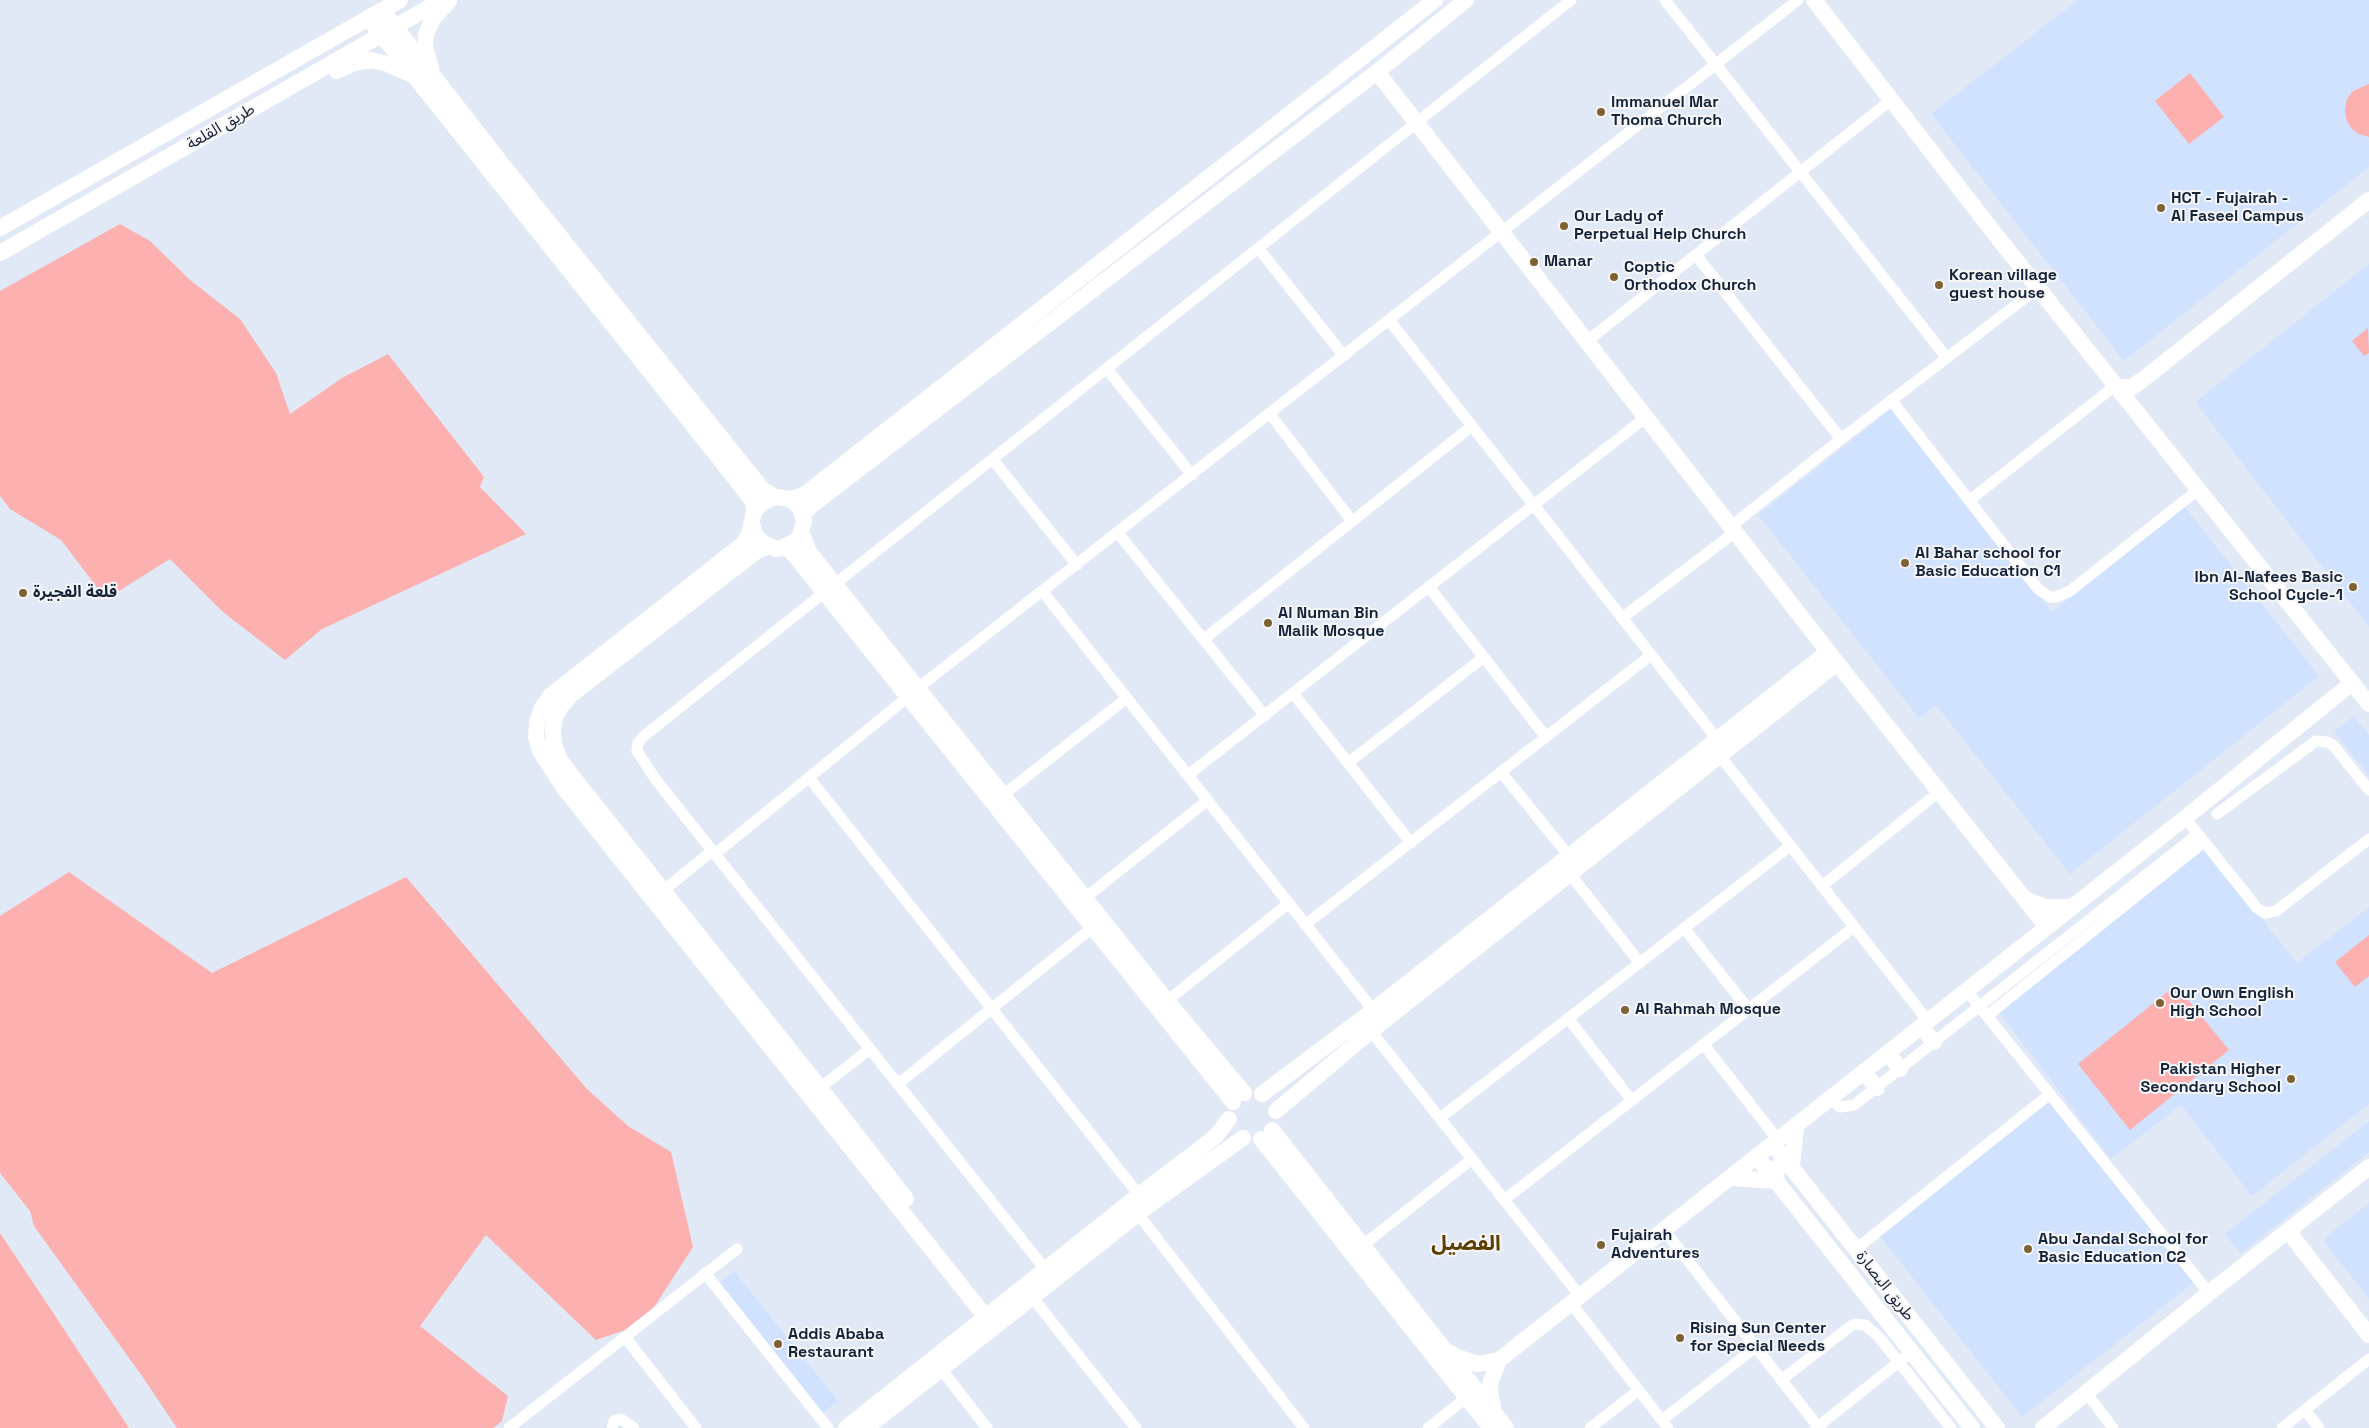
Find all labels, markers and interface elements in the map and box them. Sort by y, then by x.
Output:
place label: Immanuel Mar Thoma Church [1611,93,1722,131]
street label: طريق القلعة [184,100,258,154]
marker: Immanuel Mar Thoma Church [1595,106,1607,118]
place label: HCT - Fujairah - Al Faseel Campus [2171,189,2304,227]
marker: HCT - Fujairah - Al Faseel Campus [2155,202,2167,214]
place label: Our Lady of Perpetual Help Church [1574,207,1746,245]
marker: Our Lady of Perpetual Help Church [1558,220,1570,232]
place label: Manar [1544,252,1593,272]
marker: Manar [1528,256,1540,268]
place label: Coptic Orthodox Church [1624,258,1756,296]
place label: Korean village guest house [1949,266,2057,304]
marker: Coptic Orthodox Church [1608,271,1620,283]
marker: Korean village guest house [1933,279,1945,291]
place label: Al Bahar school for Basic Education C1 [1915,544,2061,582]
marker: Al Bahar school for Basic Education C1 [1899,557,1911,569]
place label: Ibn Al-Nafees Basic School Cycle-1 [2194,568,2343,606]
marker: Ibn Al-Nafees Basic School Cycle-1 [2347,581,2359,593]
place label: قلعة الفجيرة [33,583,117,603]
marker: قلعة الفجيرة [17,587,29,599]
place label: Al Numan Bin Malik Mosque [1278,604,1385,642]
marker: Al Numan Bin Malik Mosque [1262,617,1274,629]
place label: Our Own English High School [2170,984,2294,1022]
marker: Our Own English High School [2154,997,2166,1009]
place label: Al Rahmah Mosque [1635,1000,1781,1020]
marker: Al Rahmah Mosque [1619,1004,1631,1016]
place label: Pakistan Higher Secondary School [2141,1060,2281,1098]
marker: Pakistan Higher Secondary School [2285,1073,2297,1085]
place label: Fujairah Adventures [1611,1226,1700,1264]
place label: Abu Jandal School for Basic Education C2 [2038,1230,2208,1268]
district label: الفصيل [1431,1231,1501,1257]
marker: Fujairah Adventures [1595,1239,1607,1251]
marker: Abu Jandal School for Basic Education C2 [2022,1243,2034,1255]
street label: طريق البصارة [1852,1247,1918,1325]
place label: Rising Sun Center for Special Needs [1690,1319,1826,1357]
place label: Addis Ababa Restaurant [788,1325,884,1363]
marker: Rising Sun Center for Special Needs [1674,1332,1686,1344]
marker: Addis Ababa Restaurant [772,1338,784,1350]

